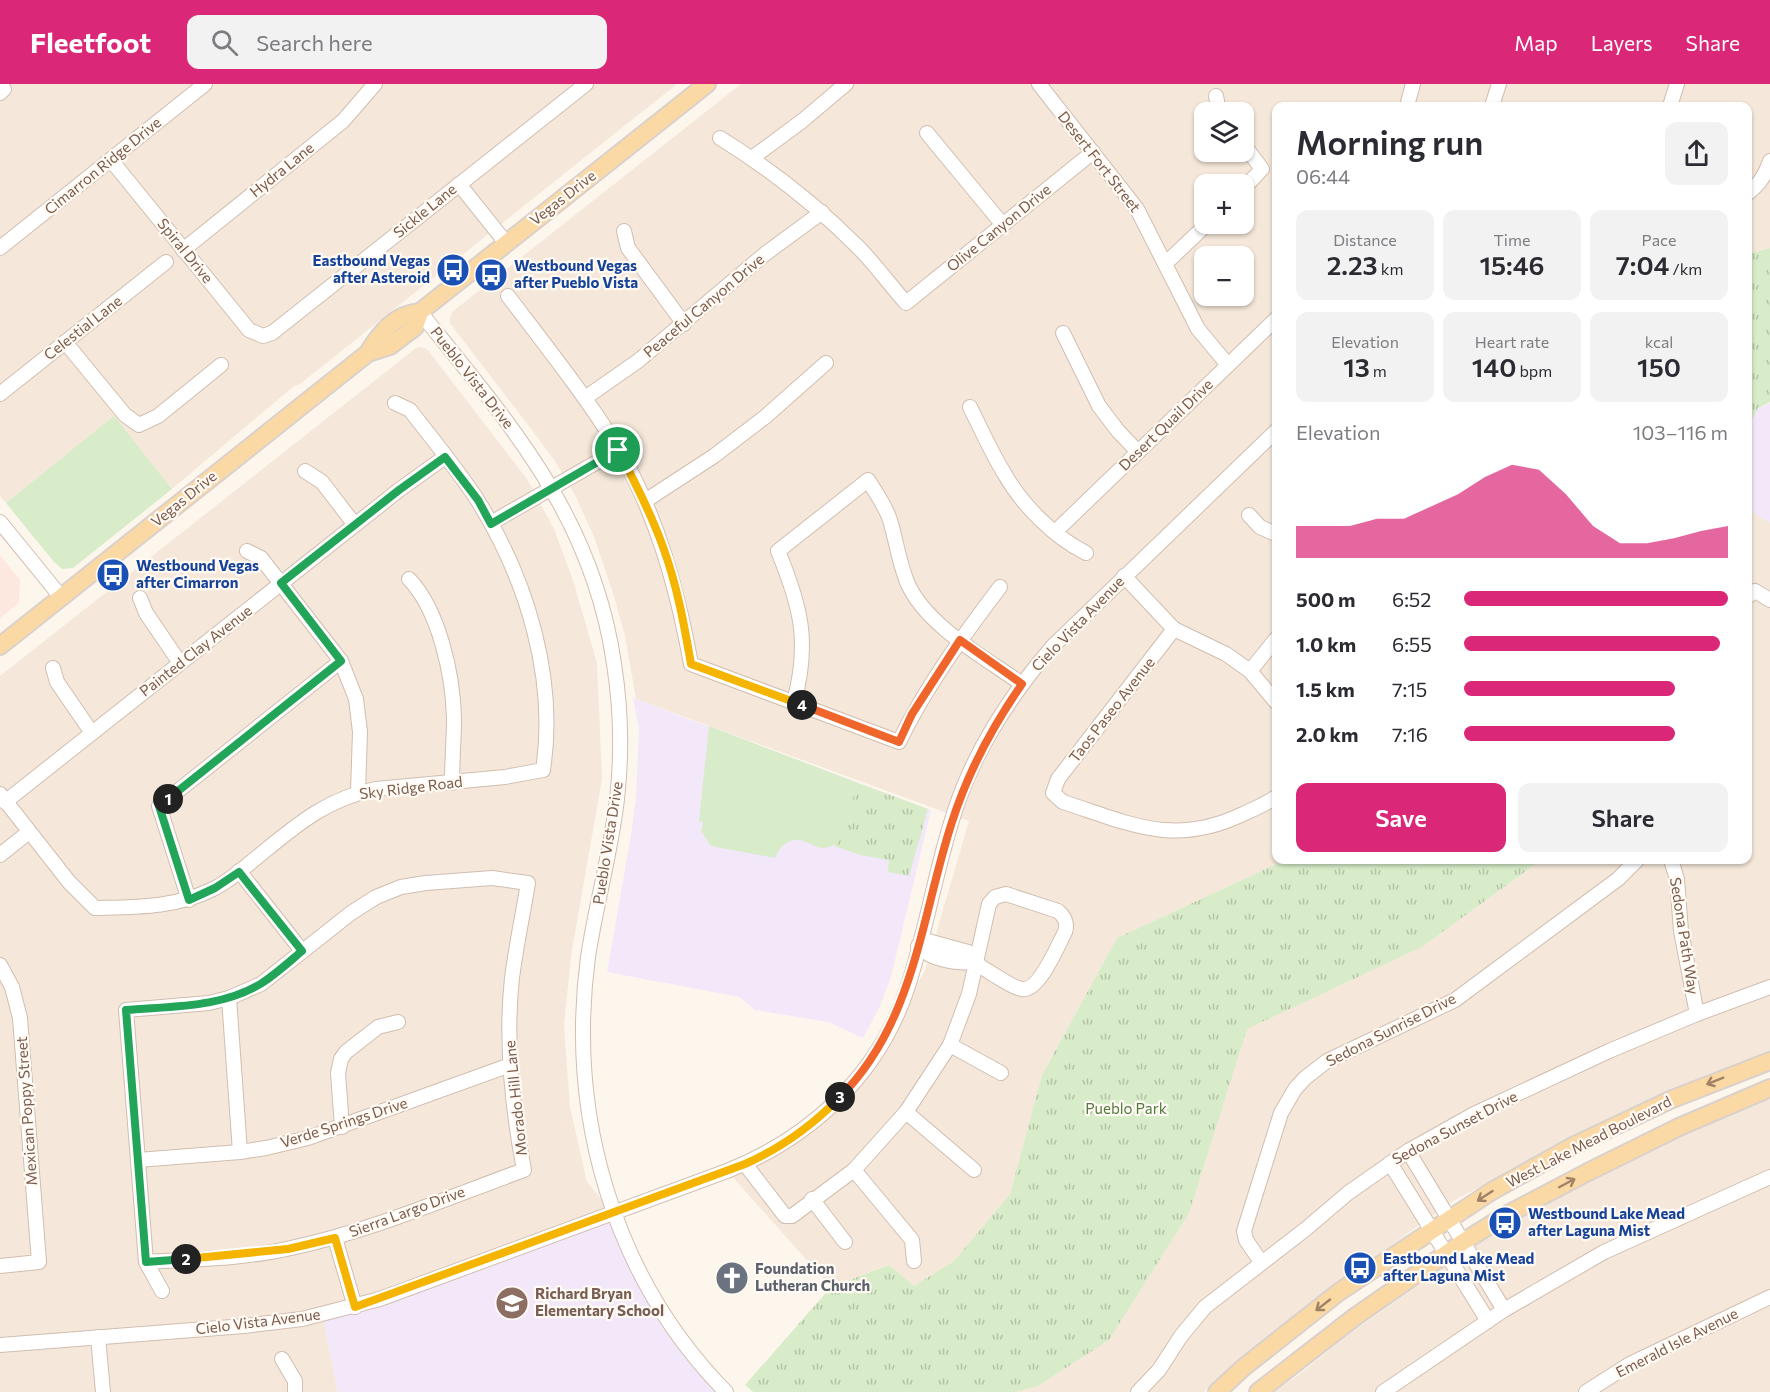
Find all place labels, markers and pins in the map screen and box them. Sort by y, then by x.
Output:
place label: Eastbound Vegas after Asteroid [313,251,430,286]
bus stop icon: Eastbound Vegas after Asteroid [435,252,471,288]
place label: Westbound Vegas after Pueblo Vista [514,256,638,291]
bus stop icon: Westbound Vegas after Pueblo Vista [473,257,509,293]
pin [592,424,643,475]
place label: Westbound Vegas after Cimarron [136,556,259,591]
bus stop icon: Westbound Vegas after Cimarron [95,557,131,593]
pin: 4 [787,690,817,720]
pin: 1 [153,784,183,814]
pin: 3 [825,1082,855,1112]
place label: Westbound Lake Mead after Laguna Mist [1528,1204,1685,1239]
bus stop icon: Westbound Lake Mead after Laguna Mist [1487,1205,1523,1241]
pin: 2 [171,1244,201,1274]
place label: Eastbound Lake Mead after Laguna Mist [1383,1249,1534,1284]
bus stop icon: Eastbound Lake Mead after Laguna Mist [1342,1250,1378,1286]
place label: Foundation Lutheran Church [755,1259,870,1294]
church icon: Foundation Lutheran Church [714,1260,750,1296]
place label: Richard Bryan Elementary School [535,1284,664,1319]
school or university icon: Richard Bryan Elementary School [494,1285,530,1321]

